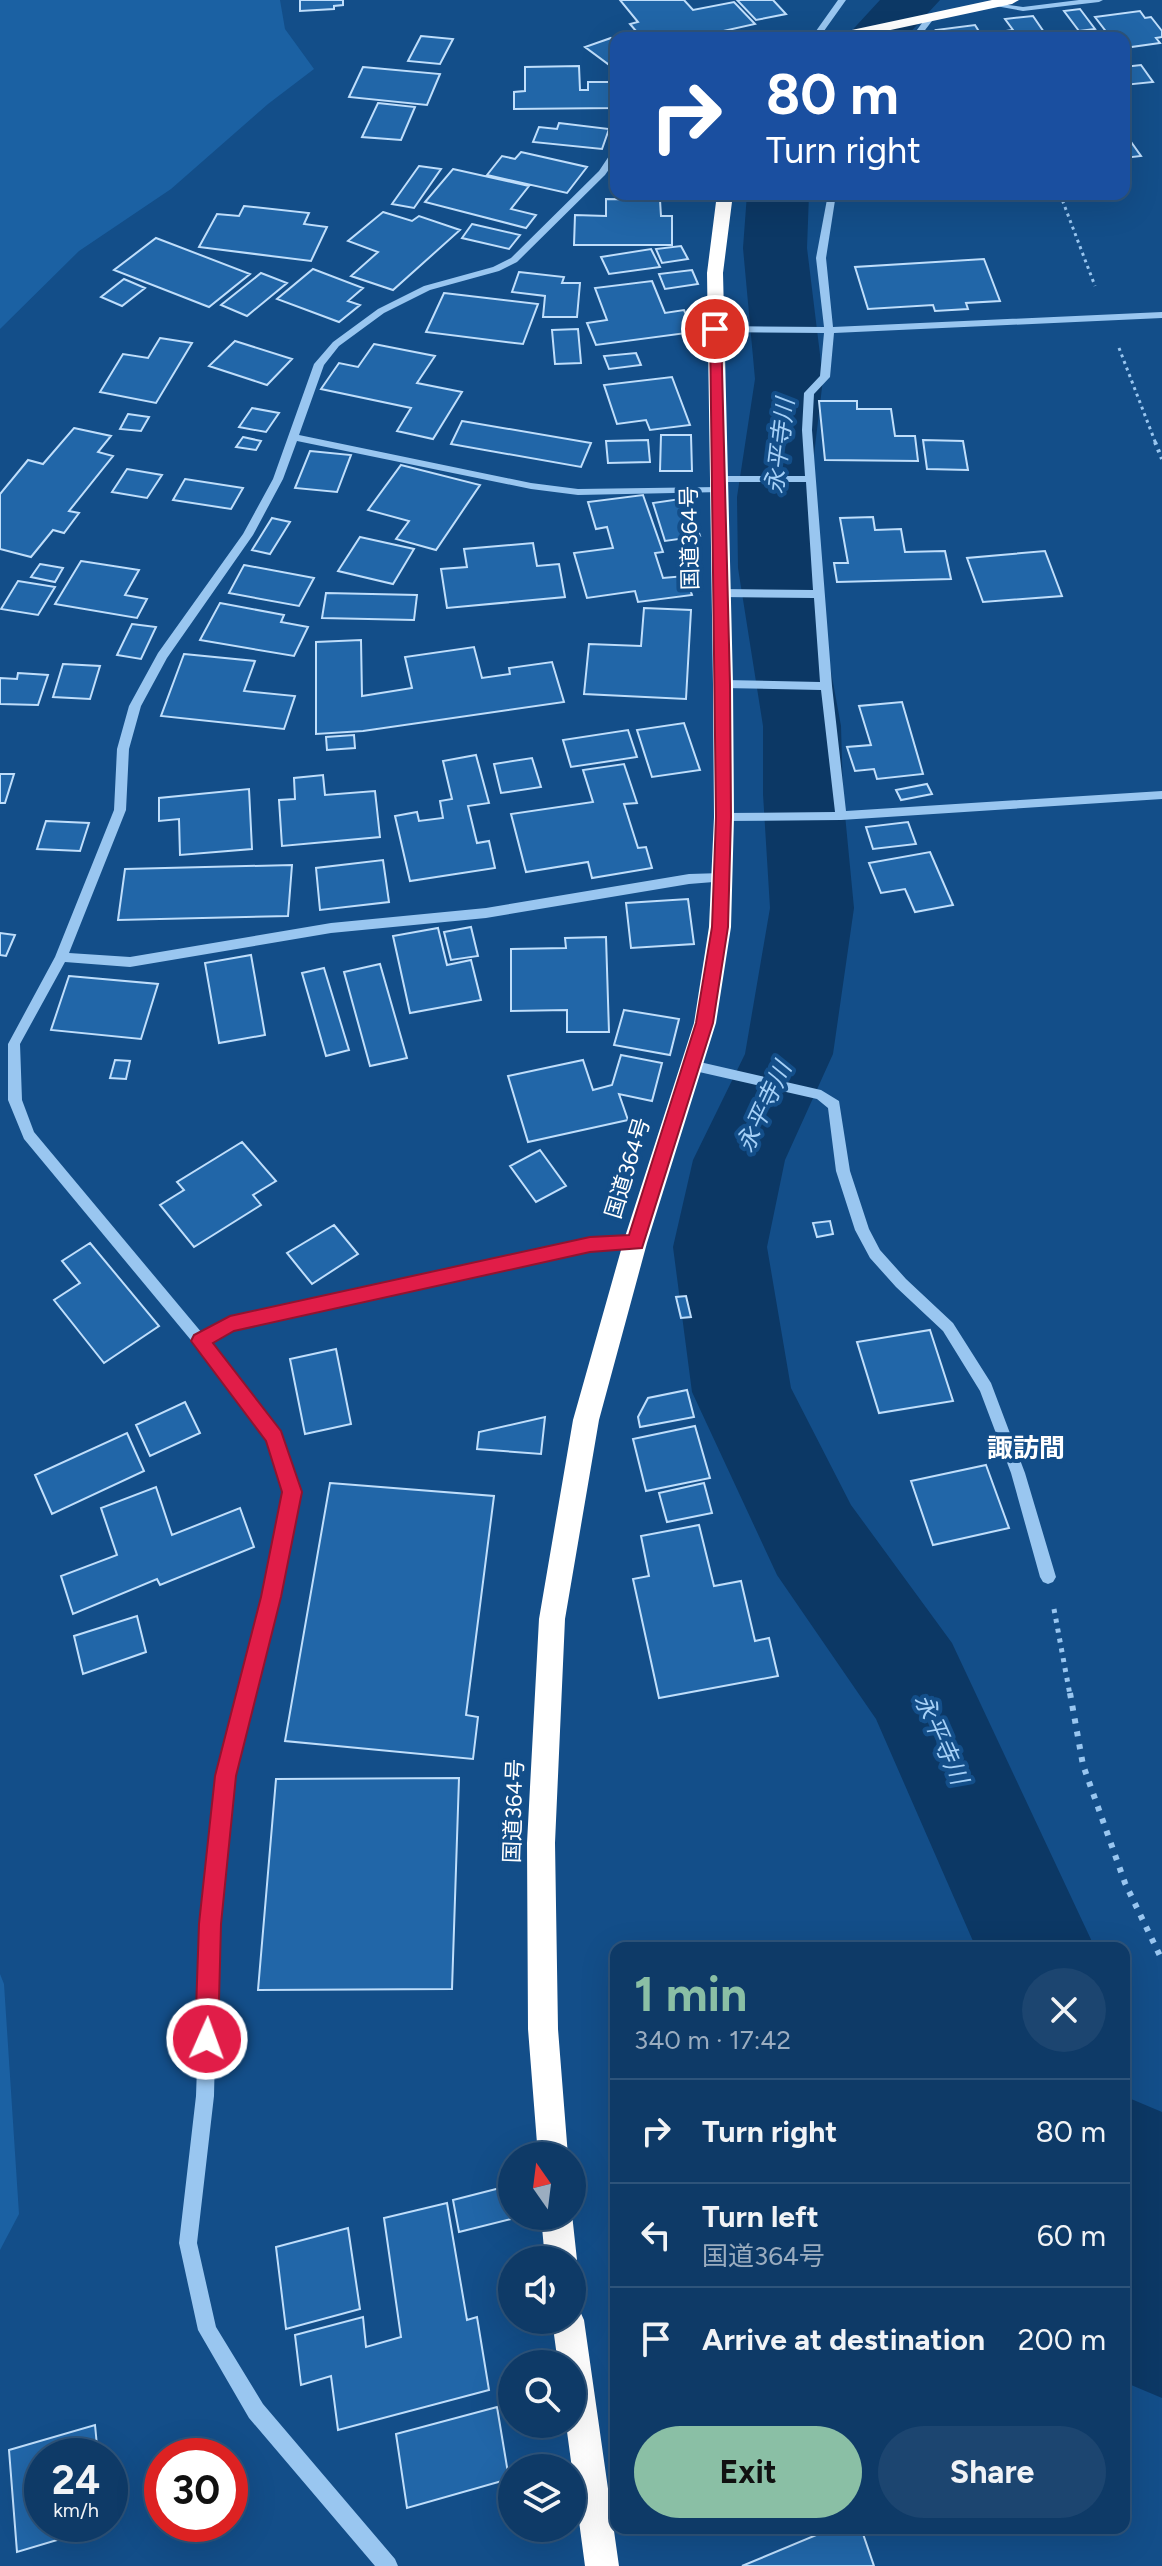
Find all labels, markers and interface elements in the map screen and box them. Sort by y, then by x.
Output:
text: 80 m [766,61,899,128]
icon: right [634,64,738,168]
text: Turn right [766,129,921,172]
pin [681,295,749,363]
icon: arrive [693,307,737,351]
water label: 永平寺川 [759,394,800,495]
street label: 国道364号 [675,486,704,590]
water label: 永平寺川 [730,1054,798,1156]
street label: 国道364号 [599,1114,656,1222]
district label: 諏訪間 [987,1432,1065,1464]
water label: 永平寺川 [909,1689,975,1791]
street label: 国道364号 [498,1759,529,1864]
text: 1 min [634,1965,747,2023]
button: close [1022,1968,1106,2052]
position arrow [165,1997,249,2081]
text: 340 m · 17:42 [634,2024,791,2056]
icon: right [634,2109,678,2153]
text: Turn right [702,2113,837,2150]
text: 80 m [1035,2113,1106,2150]
north arrow [498,2142,586,2230]
map controls [498,2142,586,2542]
text: Turn left [702,2198,819,2235]
icon: left [634,2213,678,2257]
text: 60 m [1037,2217,1106,2254]
text: 国道364号 [702,2240,825,2272]
button: sound [498,2246,586,2334]
icon: arrive [634,2317,678,2361]
text: Arrive at destination [702,2321,985,2358]
text: 200 m [1018,2321,1106,2358]
button: search [498,2350,586,2438]
button: Exit [634,2426,862,2518]
button: Share [878,2426,1106,2518]
speed limit sign: 30 [144,2438,248,2542]
button: layers [498,2454,586,2542]
text: 24 [52,2456,100,2504]
text: km/h [53,2498,99,2522]

